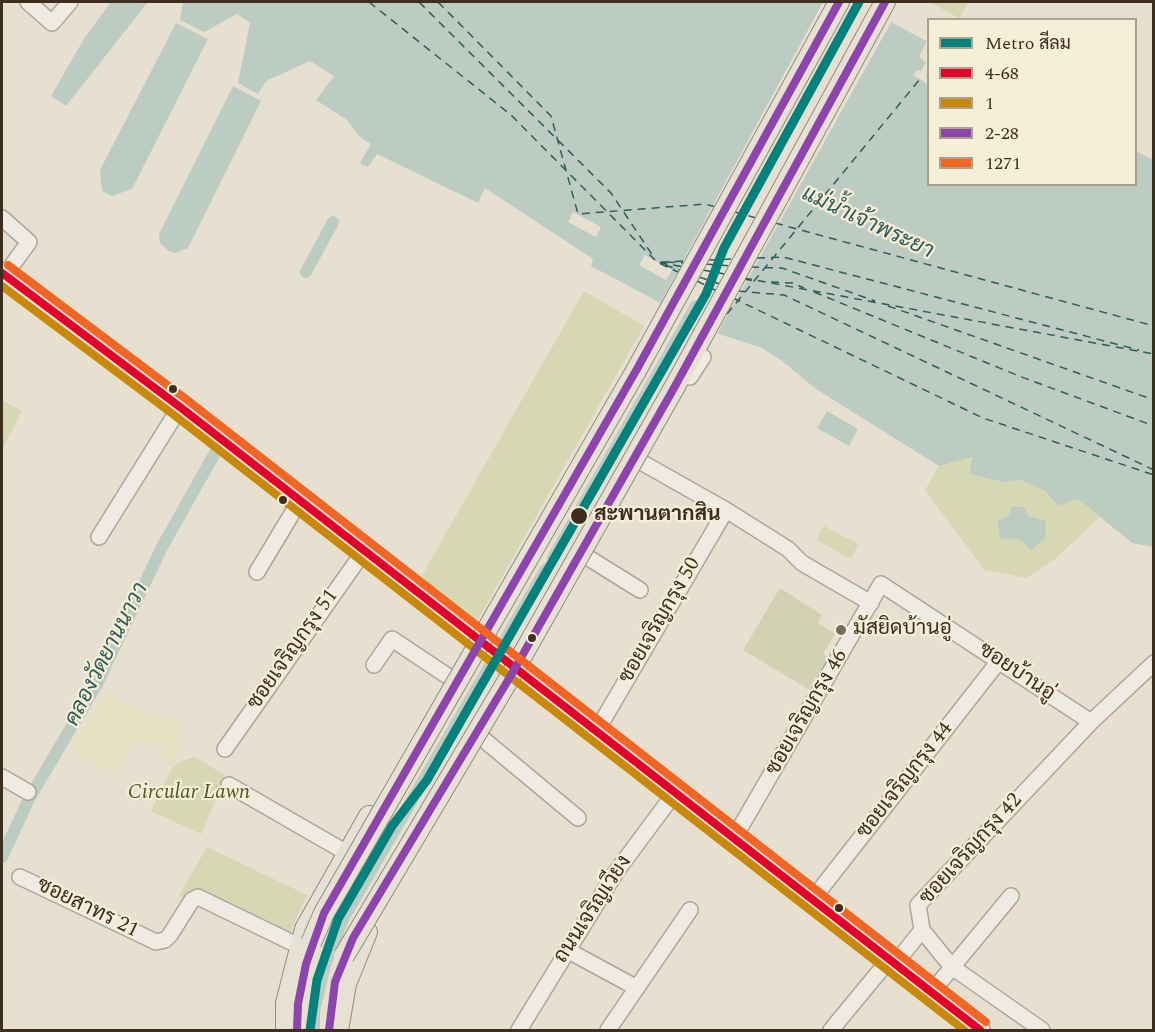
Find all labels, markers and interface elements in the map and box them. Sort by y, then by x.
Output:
legend [927,18,1137,186]
text: Metro สีลม [985,30,1071,57]
text: 4-68 [985,60,1019,87]
text: 1 [985,90,994,117]
text: 2-28 [985,120,1019,147]
text: 1271 [985,150,1021,177]
water label: แม่น้ำเจ้าพระยา [797,182,937,266]
unlabelled marker [167,383,179,395]
unlabelled marker [277,494,289,506]
place label: สะพานตากสิน [594,503,721,529]
marker: สะพานตากสิน [569,506,589,526]
street label: ซอยเจริญกรุง 50 [615,554,707,688]
water label: คลองวัดยานนาวา [61,579,155,731]
street label: ซอยเจริญกรุง 51 [243,585,345,715]
place label: มัสยิดบ้านอู่ [853,617,952,643]
marker: มัสยิดบ้านอู่ [834,623,848,637]
unlabelled marker [526,632,538,644]
street label: ซอยบ้านอู่ [973,638,1059,708]
street label: ซอยเจริญกรุง 46 [762,646,854,780]
street label: ซอยเจริญกรุง 44 [853,718,959,844]
park label: Circular Lawn [128,781,250,807]
street label: ซอยเจริญกรุง 42 [915,789,1029,911]
street label: ถนนเจริญเวียง [550,851,638,969]
street label: ซอยสาทร 21 [32,874,142,944]
unlabelled marker [833,902,845,914]

